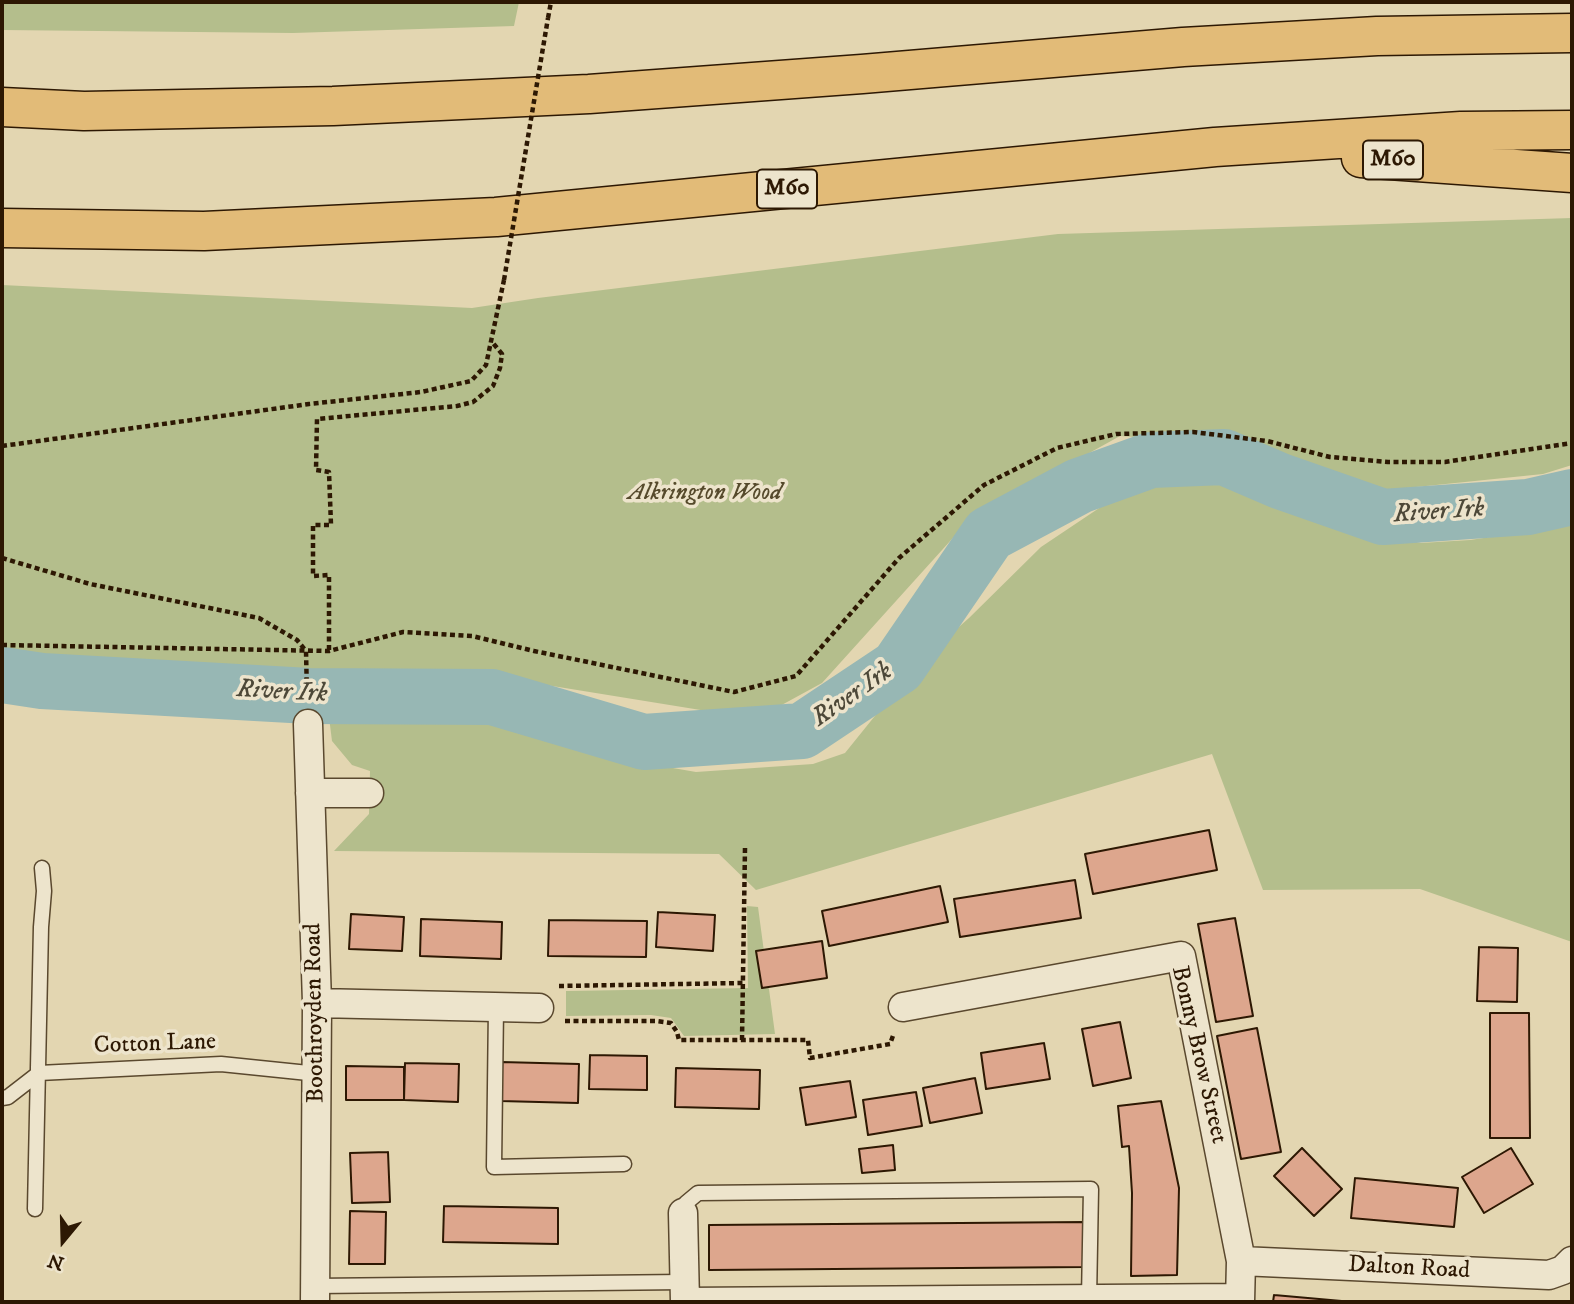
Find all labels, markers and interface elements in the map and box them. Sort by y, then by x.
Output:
road number: M60 [1363,140,1423,180]
road number: M60 [757,170,817,208]
park label: Alkrington Wood [628,480,782,508]
water label: River Irk [1392,494,1486,532]
water label: River Irk [807,657,899,735]
water label: River Irk [236,675,328,711]
street label: Boothroyden Road [300,923,332,1103]
street label: Bonny Brow Street [1164,963,1232,1147]
street label: Cotton Lane [93,1028,217,1062]
north arrow [28,1206,98,1276]
text: N [45,1248,67,1275]
street label: Dalton Road [1347,1251,1471,1287]

